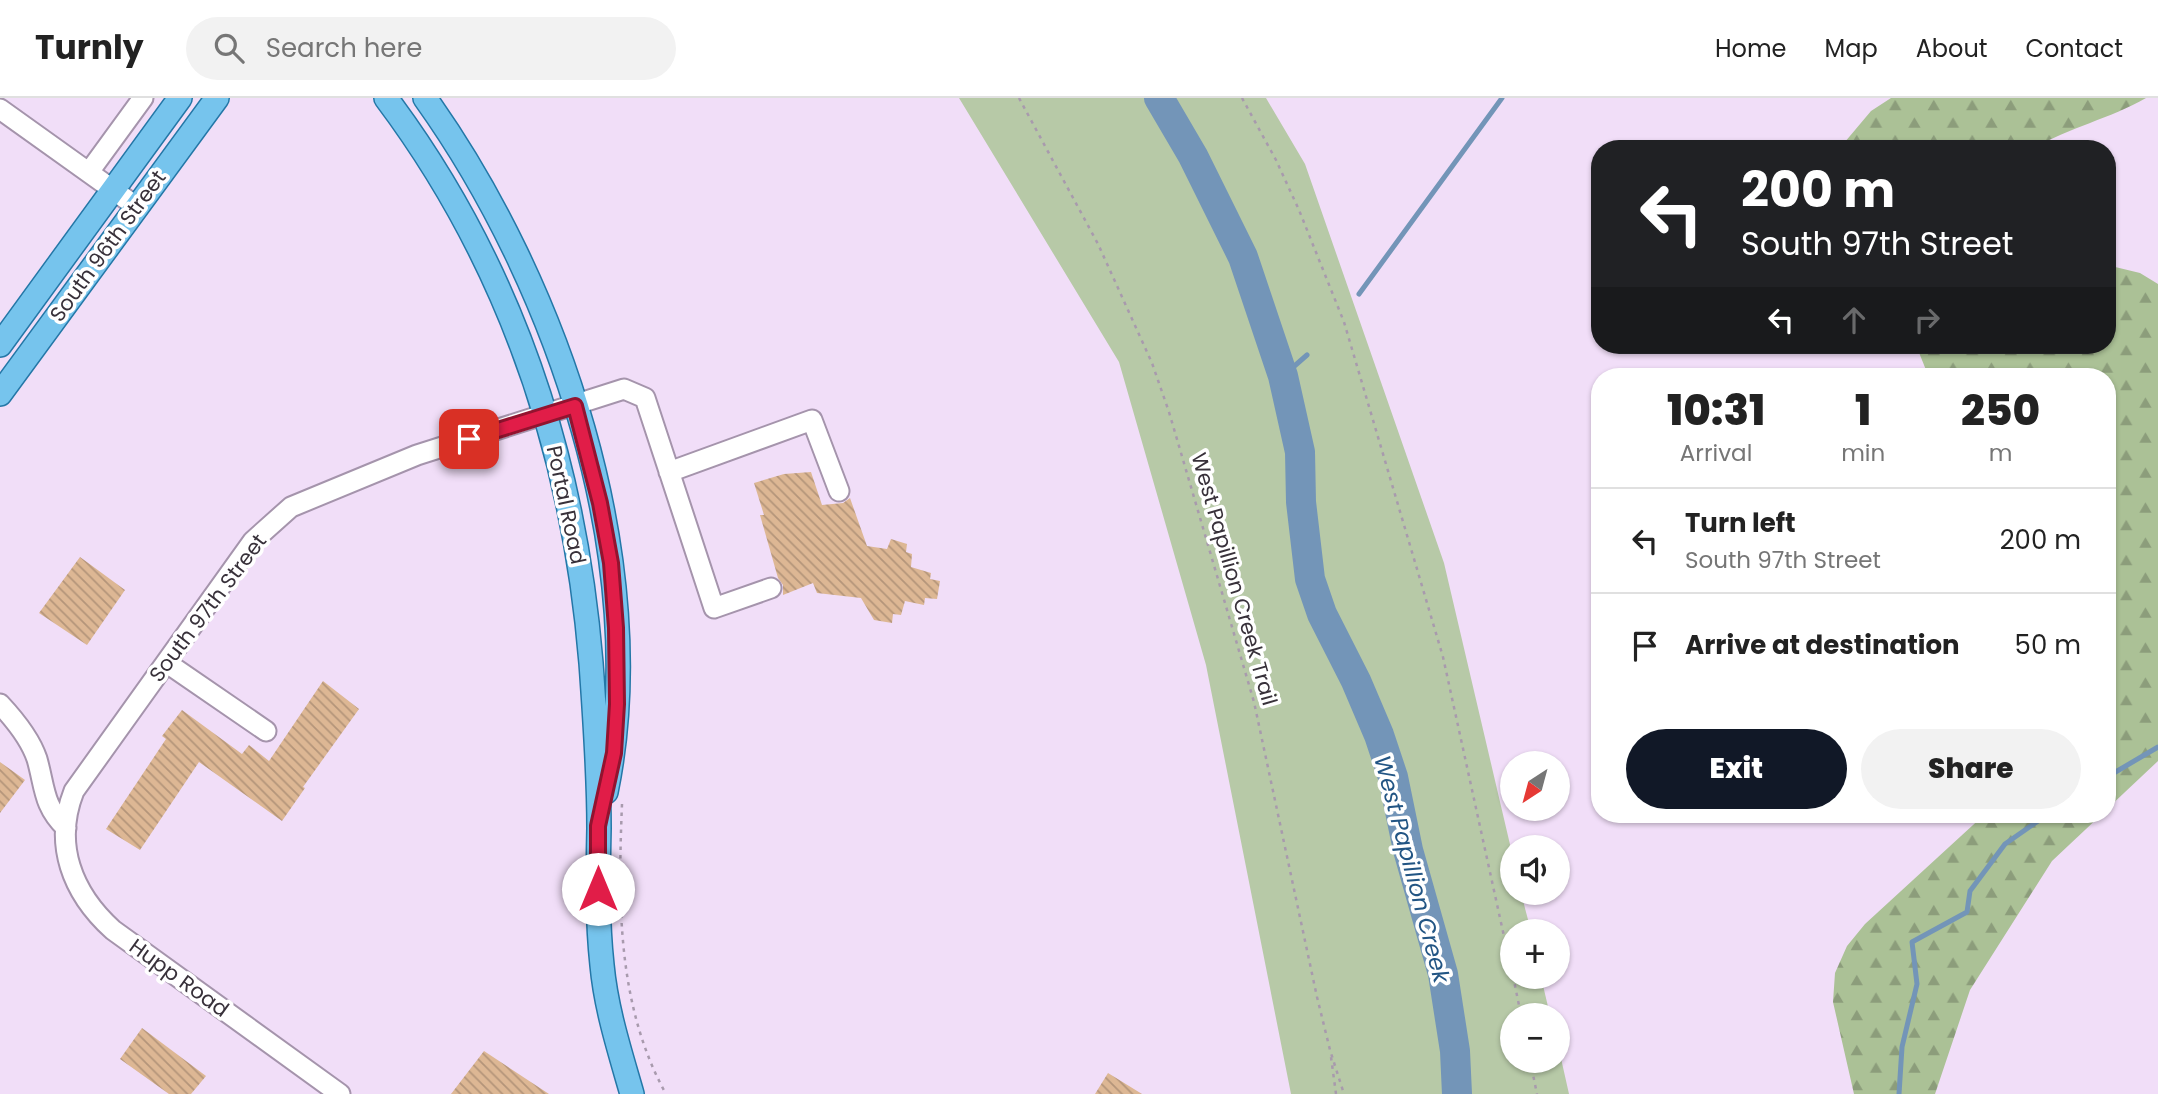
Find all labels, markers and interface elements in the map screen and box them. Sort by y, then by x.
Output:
search box [186,17,676,80]
text: Turnly [35,24,144,71]
icon: search [210,29,248,67]
text: Search here [266,30,422,66]
text: Home [1715,32,1787,65]
text: Map [1825,32,1878,65]
text: About [1916,32,1987,65]
text: Contact [2025,32,2123,65]
text: 200 m [1741,156,1895,224]
street label: South 96th Street [43,164,172,327]
icon: left [1626,168,1717,259]
text: South 97th Street [1741,221,2013,266]
icon: left [1762,301,1800,339]
icon: ahead [1835,301,1873,339]
icon: right [1908,301,1946,339]
text: 10:31 [1667,381,1765,440]
text: 1 [1855,381,1871,440]
text: 250 [1961,381,2040,440]
pin [439,409,499,469]
icon: arrive [450,420,488,458]
text: Arrival [1680,437,1752,469]
text: min [1841,437,1885,469]
text: m [1989,437,2012,469]
street label: Portal Road [540,443,593,567]
street label: West Papillion Creek Trail [1184,449,1284,709]
text: Turn left [1685,505,1796,541]
icon: left [1626,522,1664,560]
text: 200 m [2000,522,2081,558]
street label: South 97th Street [142,528,273,688]
text: South 97th Street [1685,544,1881,576]
icon: arrive [1626,627,1664,665]
text: Arrive at destination [1685,627,1960,663]
text: 50 m [2015,627,2081,663]
button: Exit [1626,729,1847,809]
button: Share [1861,729,2081,809]
north arrow [1500,751,1570,821]
map controls [1500,751,1570,1073]
water label: West Papillion Creek [1366,752,1458,987]
button: sound [1500,835,1570,905]
position arrow [561,852,635,926]
button: + [1500,919,1570,989]
street label: Hupp Road [124,932,235,1024]
button: − [1500,1003,1570,1073]

